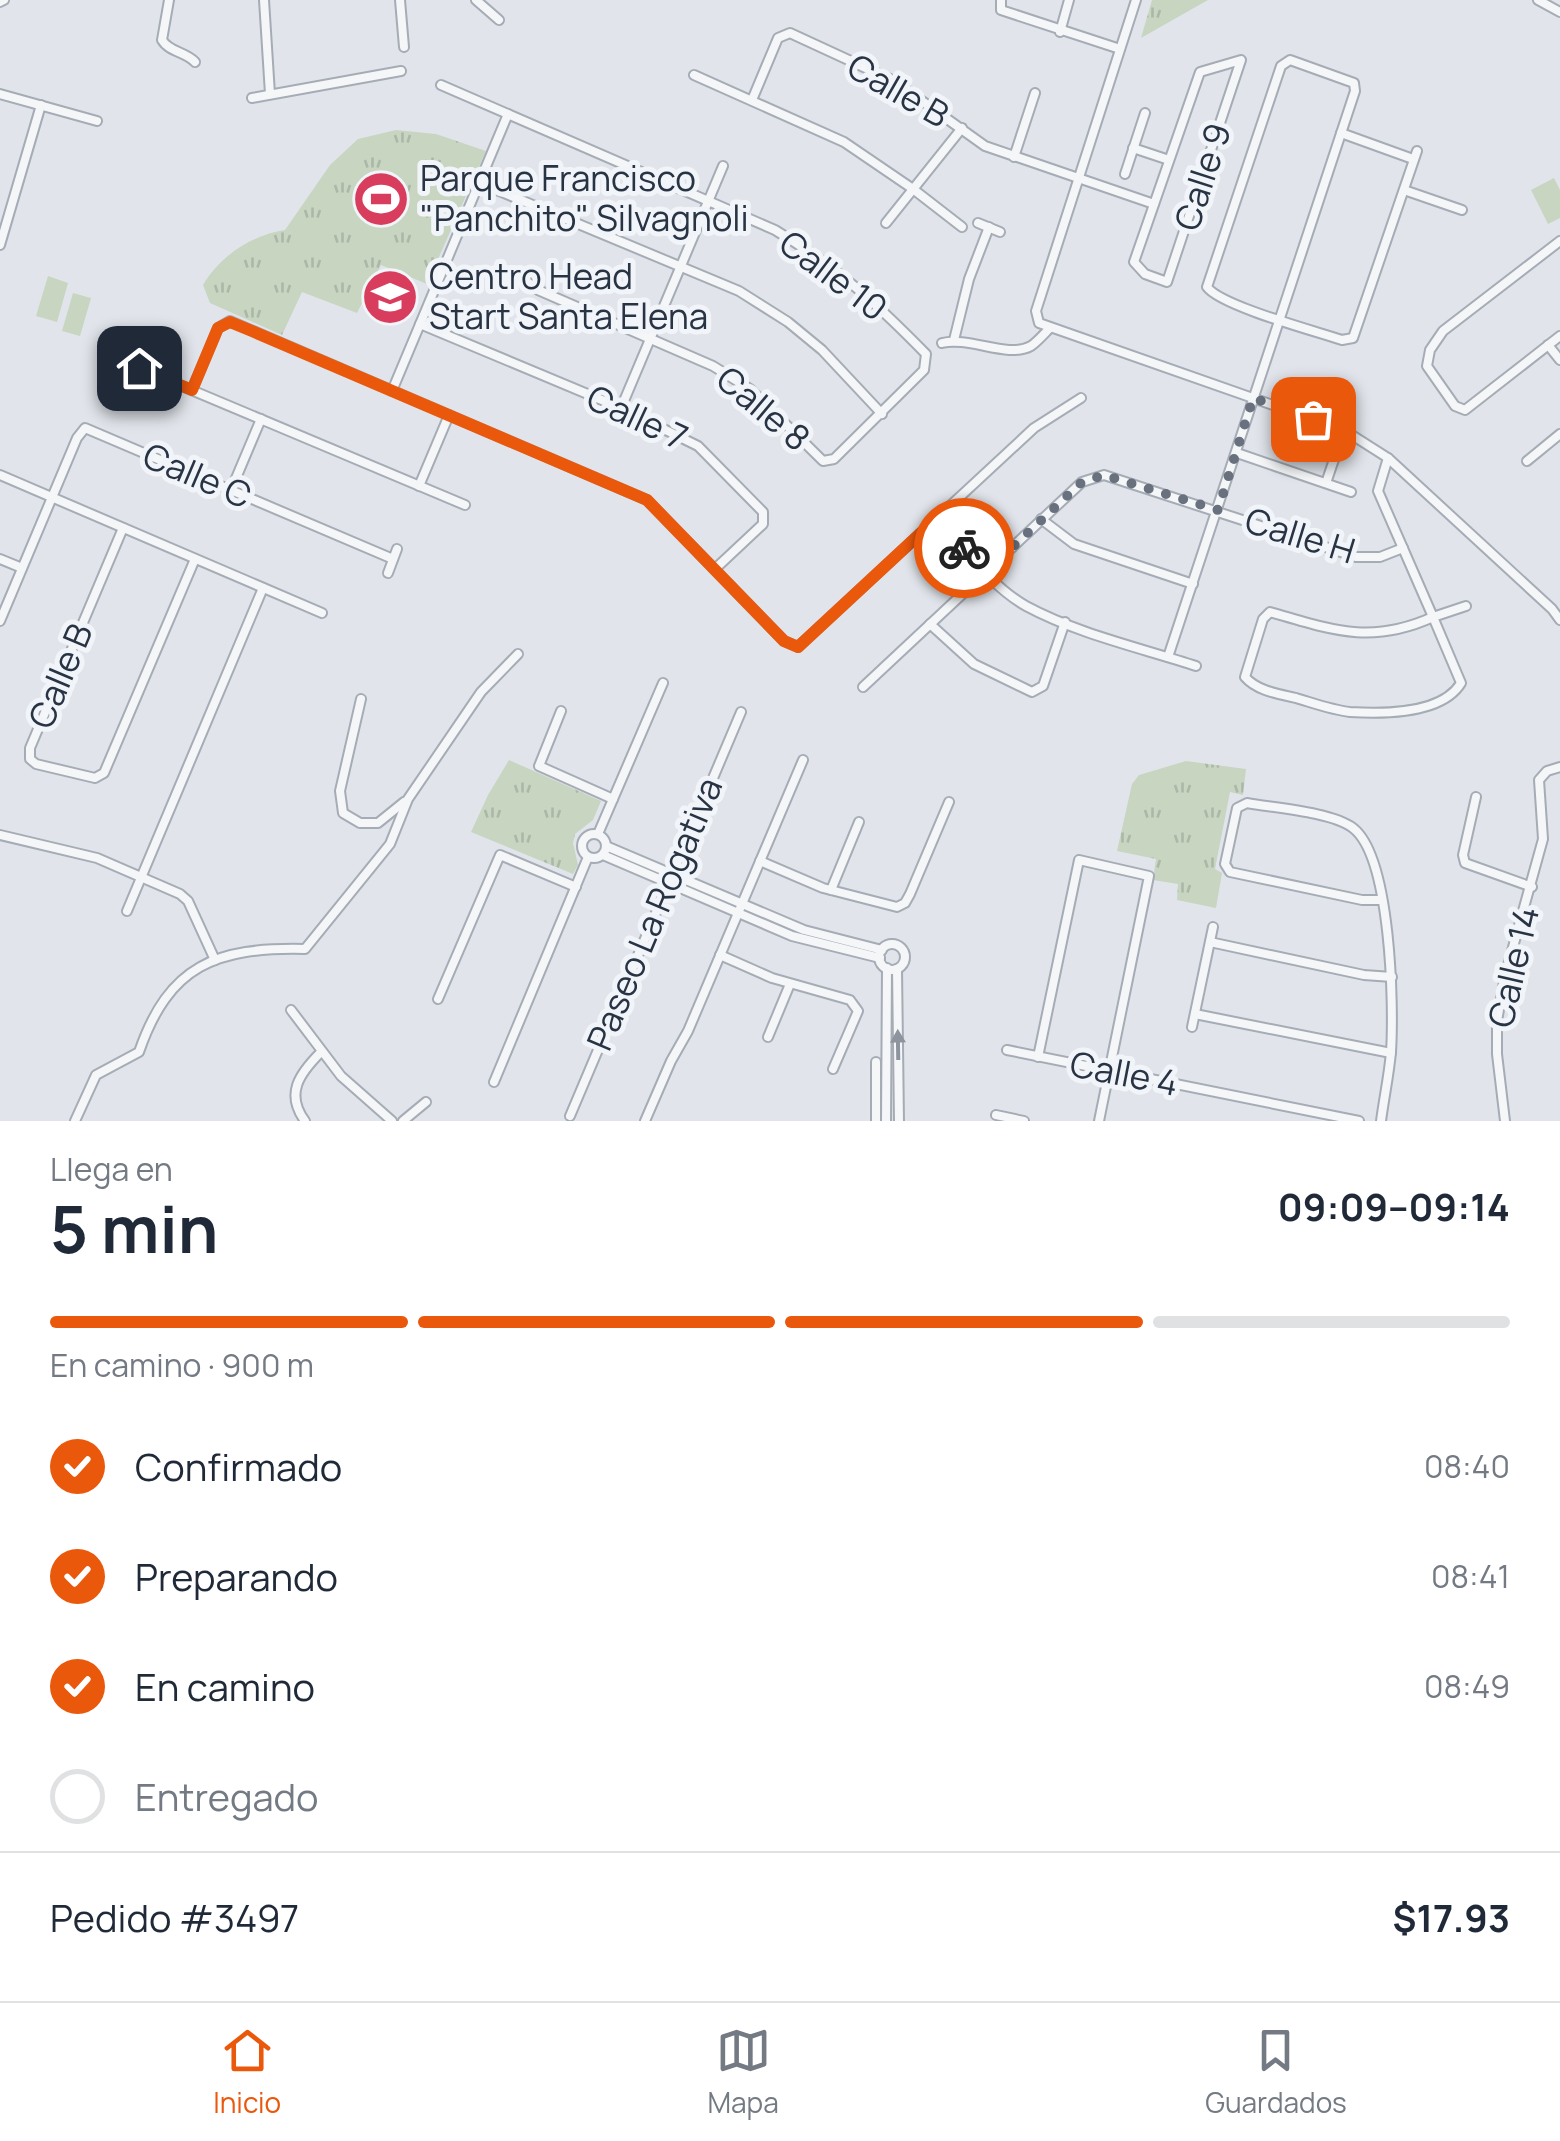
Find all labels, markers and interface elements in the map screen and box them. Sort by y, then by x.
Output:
street label: Calle B [839,42,958,138]
street label: Calle 9 [1162,117,1242,236]
place label: Parque Francisco "Panchito" Silvagnoli [420,154,749,242]
sports icon: Parque Francisco "Panchito" Silvagnoli [351,169,411,229]
street label: Calle 10 [770,219,897,331]
place label: Centro Head Start Santa Elena [429,252,708,340]
school or university icon: Centro Head Start Santa Elena [360,267,420,327]
pin [97,326,182,411]
icon: home [112,341,167,396]
street label: Calle 8 [707,355,821,462]
street label: Calle 7 [579,373,696,461]
pin [1271,377,1356,462]
icon: bag [1286,392,1341,447]
street label: Calle C [136,431,259,519]
street label: Calle H [1240,496,1361,574]
courier [914,498,1014,598]
icon: bike [937,521,992,576]
street label: Calle B [17,616,104,735]
street label: Paseo La Rogativa [575,770,733,1057]
street label: Calle 14 [1476,902,1550,1032]
one-way arrow [890,1028,906,1060]
street label: Calle 4 [1066,1039,1182,1107]
text: Llega en [50,1147,173,1191]
text: 09:09–09:14 [1278,1180,1510,1232]
text: 5 min [50,1184,218,1273]
text: En camino · 900 m [50,1343,314,1387]
icon: check [50,1439,105,1494]
text: Confirmado [135,1440,342,1492]
text: 08:40 [1424,1444,1510,1488]
icon: check [50,1549,105,1604]
text: Preparando [135,1550,338,1602]
text: 08:41 [1431,1554,1510,1598]
icon: check [50,1659,105,1714]
text: En camino [135,1660,315,1712]
text: 08:49 [1424,1664,1510,1708]
text: Entregado [135,1770,319,1822]
text: Pedido #3497 [50,1891,299,1943]
text: $17.93 [1393,1891,1510,1943]
tab: Inicio [213,2023,281,2121]
tab: Mapa [708,2023,779,2121]
tab: Guardados [1205,2023,1347,2121]

